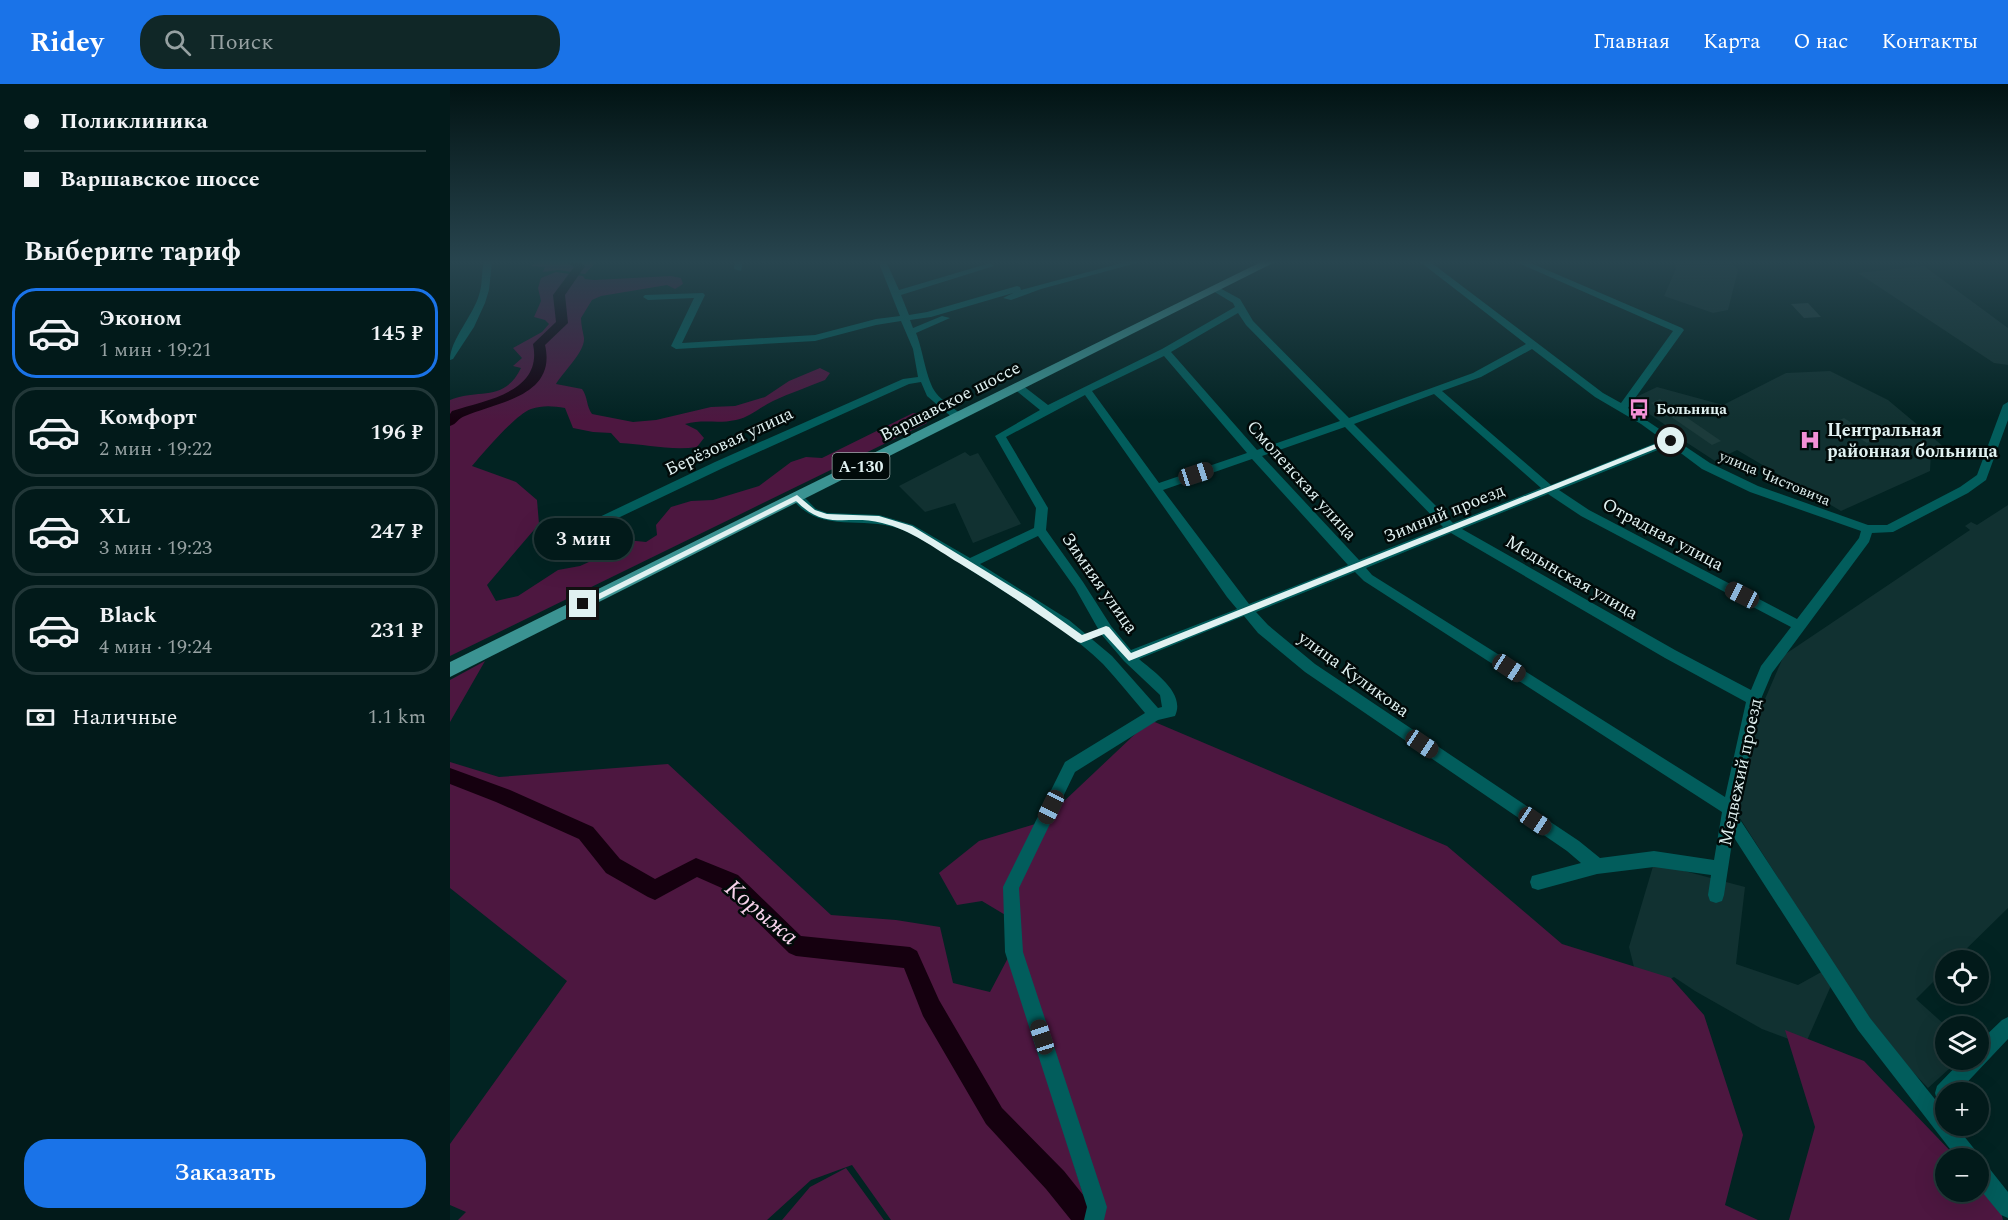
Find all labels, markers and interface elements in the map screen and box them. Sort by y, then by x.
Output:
search box [140,15,560,69]
text: Ridey [30,21,104,64]
icon: search [161,26,194,59]
text: Поиск [209,26,274,59]
text: Главная [1593,26,1670,58]
text: Карта [1703,26,1760,58]
text: О нас [1793,26,1848,58]
text: Контакты [1881,26,1978,58]
text: Поликлиника [60,105,208,138]
text: Варшавское шоссе [60,163,260,196]
text: Выберите тариф [24,231,241,273]
text: Эконом [99,302,182,335]
icon: car [27,306,81,360]
text: 145 ₽ [370,317,423,350]
text: 1 мин · 19:21 [99,335,212,365]
street label: Варшавское шоссе [875,354,1025,449]
bus stop icon: Больница [1627,397,1651,421]
place label: Больница [1656,398,1727,421]
street label: Берёзовая улица [661,400,798,483]
text: Комфорт [99,401,197,434]
icon: car [27,405,81,459]
street label: Смоленская улица [1240,414,1363,547]
text: 196 ₽ [370,416,423,449]
place label: Центральная районная больница [1827,417,1999,465]
route start [1657,427,1684,454]
hospital icon: Центральная районная больница [1798,428,1822,452]
text: 2 мин · 19:22 [99,434,212,464]
street label: улица Чистовича [1715,444,1835,513]
road number: А-130 [832,453,890,479]
car [1176,460,1216,488]
street label: Зимний проезд [1379,477,1509,550]
street label: Отрадная улица [1597,491,1729,578]
text: XL [99,500,130,533]
icon: car [27,504,81,558]
text: 247 ₽ [370,515,423,548]
callout: 3 мин [534,517,632,559]
text: 3 мин [556,524,611,554]
street label: Зимняя улица [1055,527,1145,640]
street label: Медынская улица [1500,528,1643,627]
text: 3 мин · 19:23 [99,533,212,563]
car [1722,579,1762,611]
route end [569,590,596,617]
text: Black [99,599,157,632]
icon: car [27,603,81,657]
text: 231 ₽ [370,614,423,647]
street label: улица Куликова [1291,624,1415,724]
text: 4 мин · 19:24 [99,632,212,662]
car [1489,651,1529,685]
street label: Медвежий проезд [1712,696,1769,848]
icon: cash [24,701,57,734]
text: Наличные [72,701,177,734]
text: 1.1 km [368,702,426,732]
car [1402,726,1442,762]
car [1035,787,1067,827]
car [1515,803,1555,839]
water label: Корыжа [717,871,806,954]
map controls [1935,950,1989,1202]
button: locate [1935,950,1989,1004]
button: layers [1935,1016,1989,1070]
car [1028,1017,1056,1057]
button: + [1935,1082,1989,1136]
button: Заказать [24,1139,426,1208]
button: − [1935,1148,1989,1202]

